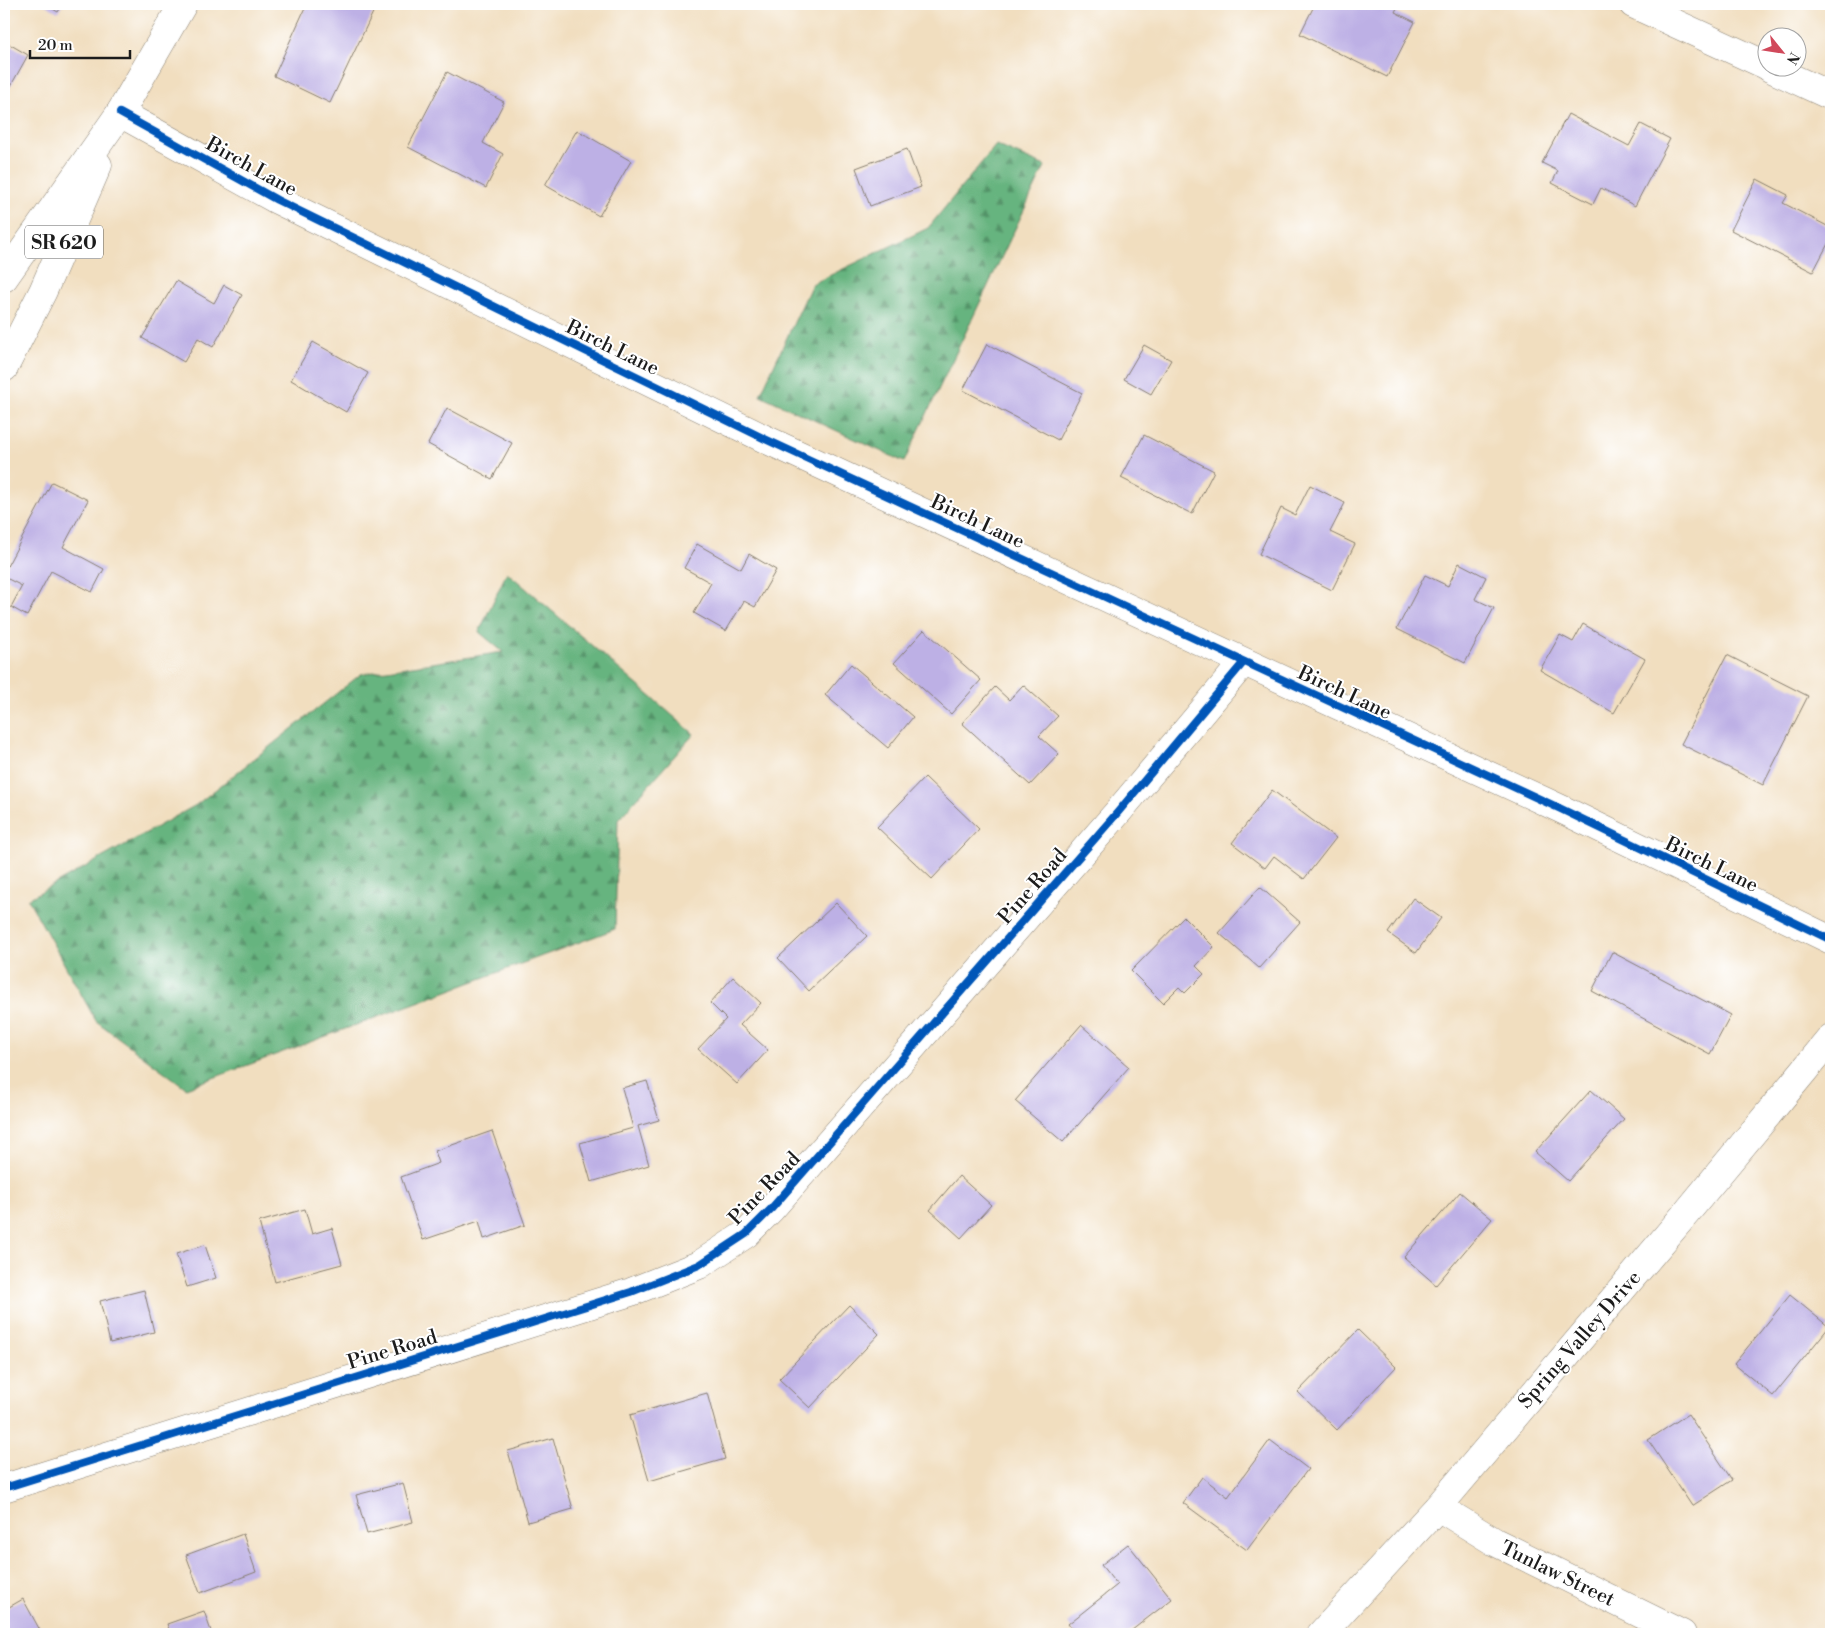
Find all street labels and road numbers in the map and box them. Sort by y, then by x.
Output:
street label: Birch Lane [200,132,301,203]
road number: SR 620 [25,226,103,258]
street label: Birch Lane [561,315,663,382]
street label: Birch Lane [926,489,1028,555]
street label: Birch Lane [1293,660,1395,726]
street label: Birch Lane [1660,832,1762,899]
street label: Pine Road [993,843,1073,930]
street label: Pine Road [724,1147,807,1231]
street label: Spring Valley Drive [1513,1266,1647,1414]
street label: Pine Road [344,1325,441,1376]
street label: Tunlaw Street [1496,1536,1618,1613]

